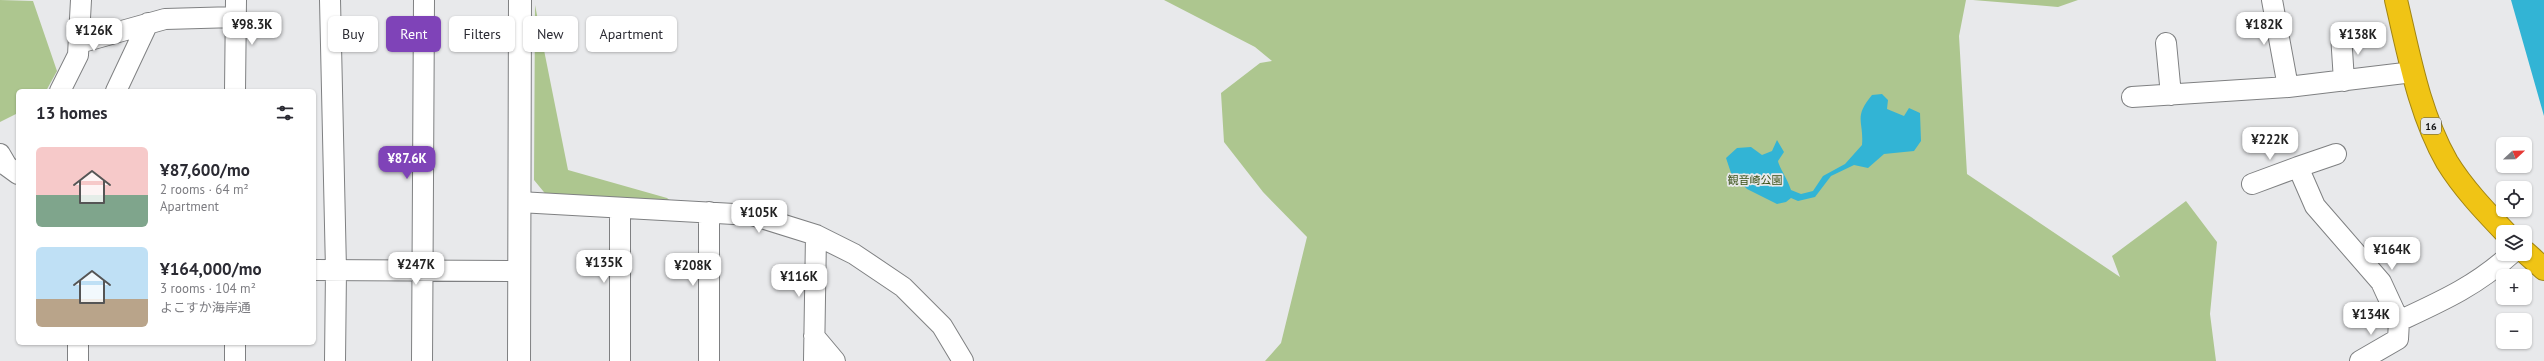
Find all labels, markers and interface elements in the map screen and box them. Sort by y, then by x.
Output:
pin: ¥98.3K [219,12,285,46]
pin: ¥182K [2236,12,2292,46]
text: ¥98.3K [232,16,272,33]
chip: Buy [328,16,378,52]
chip: Rent [386,16,441,52]
chip: Filters [449,16,515,52]
chip: New [523,16,578,52]
chip: Apartment [586,16,677,52]
text: ¥182K [2245,16,2283,33]
pin: ¥126K [66,18,122,52]
text: ¥126K [75,22,113,39]
pin: ¥138K [2330,22,2386,56]
text: ¥138K [2339,26,2377,43]
text: 13 homes [36,102,107,124]
icon: filters [274,102,296,124]
road number: 16 [2421,118,2441,134]
pin: ¥222K [2242,127,2298,161]
text: ¥222K [2251,131,2289,148]
north arrow [2496,137,2532,173]
map controls [2496,137,2532,349]
pin: ¥87.6K [374,146,440,180]
text: ¥87.6K [387,150,427,167]
text: ¥87,600/mo [160,159,250,181]
icon: home [68,163,116,211]
park label: 観音崎公園 [1728,173,1783,187]
text: 2 rooms · 64 m² [160,181,249,198]
button: locate [2496,181,2532,217]
text: Apartment [160,198,219,215]
pin: ¥105K [731,200,787,234]
text: ¥105K [740,204,778,221]
button: layers [2496,225,2532,261]
pin: ¥164K [2364,237,2420,271]
text: ¥164K [2373,241,2411,258]
pin: ¥135K [576,250,632,284]
pin: ¥247K [388,252,444,286]
pin: ¥208K [665,253,721,287]
text: ¥135K [585,254,623,271]
text: ¥247K [397,256,435,273]
text: ¥208K [674,257,712,274]
text: ¥164,000/mo [160,258,262,280]
icon: home [68,263,116,311]
pin: ¥116K [771,264,827,298]
text: ¥116K [780,268,818,285]
button: + [2496,269,2532,305]
text: 3 rooms · 104 m² [160,280,256,297]
text: よこすか海岸通 [160,299,251,316]
pin: ¥134K [2343,302,2399,336]
text: ¥134K [2352,306,2390,323]
button: − [2496,313,2532,349]

